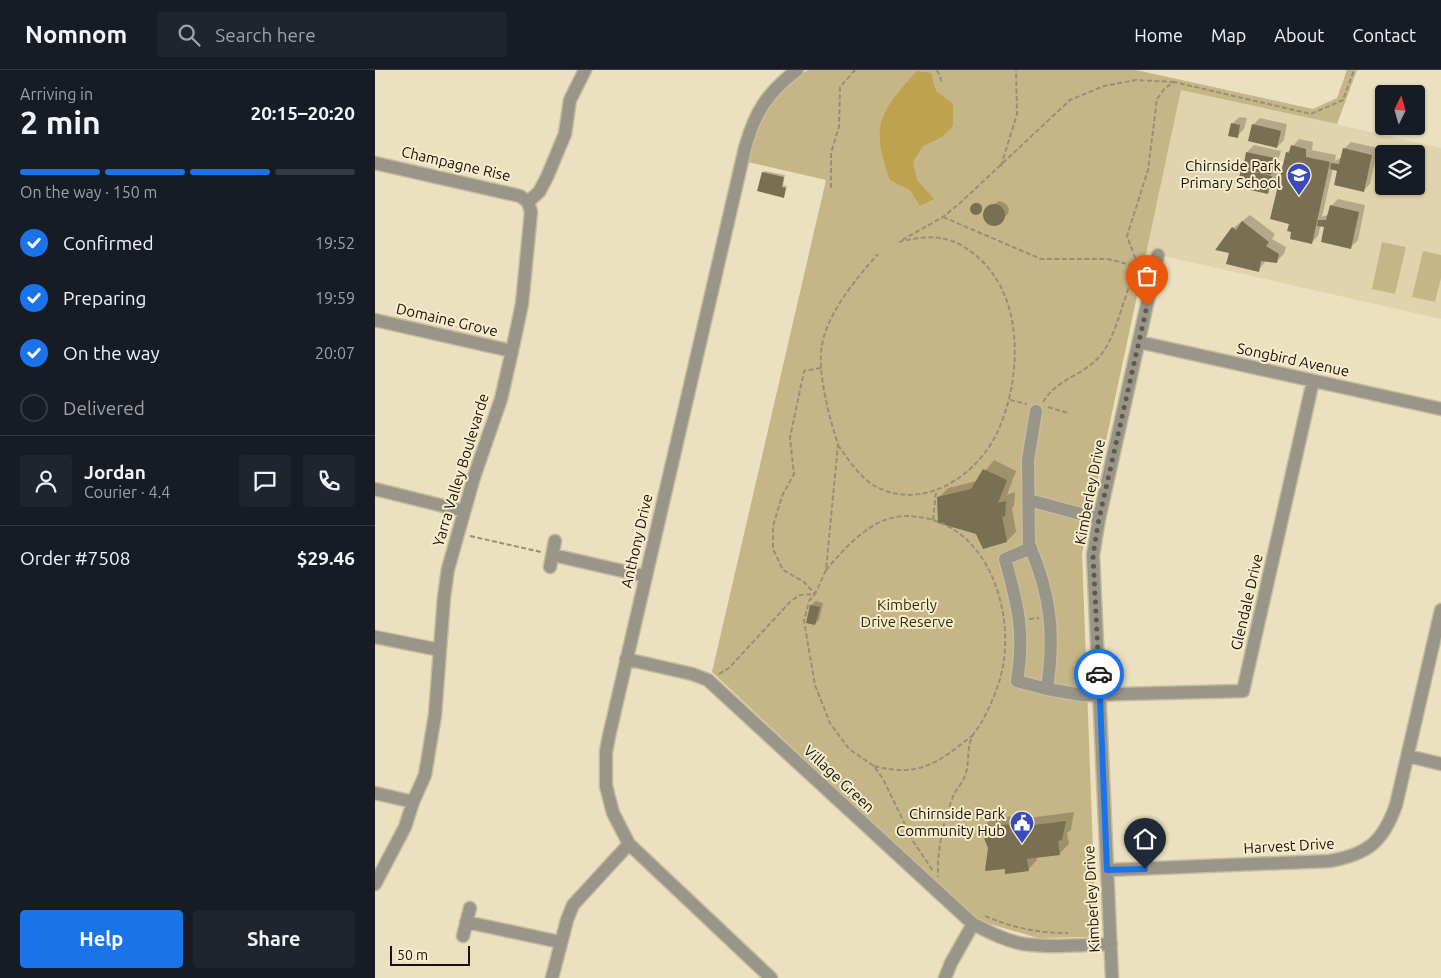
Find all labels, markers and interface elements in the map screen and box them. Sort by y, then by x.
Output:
search box [157,12,507,57]
text: Nomnom [25,21,127,48]
icon: search [175,21,203,49]
text: Search here [215,24,316,46]
text: Home [1134,25,1183,45]
text: Map [1211,25,1246,45]
text: About [1274,25,1324,45]
text: Contact [1352,25,1416,45]
text: Arriving in [20,85,93,103]
north arrow [1375,85,1425,135]
map controls [1375,85,1425,195]
text: 20:15–20:20 [250,102,355,124]
text: 2 min [20,104,101,140]
street label: Champagne Rise [400,143,512,184]
button: layers [1375,145,1425,195]
place label: Chirnside Park Primary School [1180,157,1281,191]
school or university icon: Chirnside Park Primary School [1286,162,1312,196]
text: On the way · 150 m [20,183,157,201]
icon: check [20,229,48,257]
text: Confirmed [63,232,154,254]
text: 19:52 [315,234,355,252]
pin [1126,255,1168,306]
icon: bag [1133,262,1161,290]
icon: check [20,284,48,312]
text: Preparing [63,287,147,309]
text: 19:59 [315,289,355,307]
street label: Domaine Grove [395,300,500,339]
icon: check [20,339,48,367]
street label: Songbird Avenue [1235,339,1351,380]
text: On the way [63,342,160,364]
text: 20:07 [315,344,355,362]
street label: Yarra Valley Boulevarde [429,391,492,548]
text: Delivered [63,397,145,419]
street label: Kimberley Drive [1071,438,1108,546]
button: person [20,455,72,507]
button: chat [239,455,291,507]
button: phone [303,455,355,507]
text: Jordan [84,461,146,483]
text: Courier · 4.4 [84,483,170,501]
street label: Anthony Drive [617,492,656,590]
text: Order #7508 [20,547,130,569]
text: $29.46 [297,547,355,569]
street label: Glendale Drive [1227,552,1266,652]
park label: Kimberly Drive Reserve [861,596,953,630]
courier [1074,649,1124,699]
icon: car [1085,660,1113,688]
street label: Village Green [801,742,878,816]
place label: Chirnside Park Community Hub [896,805,1005,839]
public building icon: Chirnside Park Community Hub [1009,810,1035,844]
pin [1124,818,1166,869]
icon: home [1131,825,1159,853]
street label: Harvest Drive [1243,835,1335,856]
street label: Kimberley Drive [1080,845,1103,953]
button: Help [20,910,183,968]
button: Share [193,910,355,968]
scale bar [390,943,470,966]
text: 50 m [397,947,428,963]

